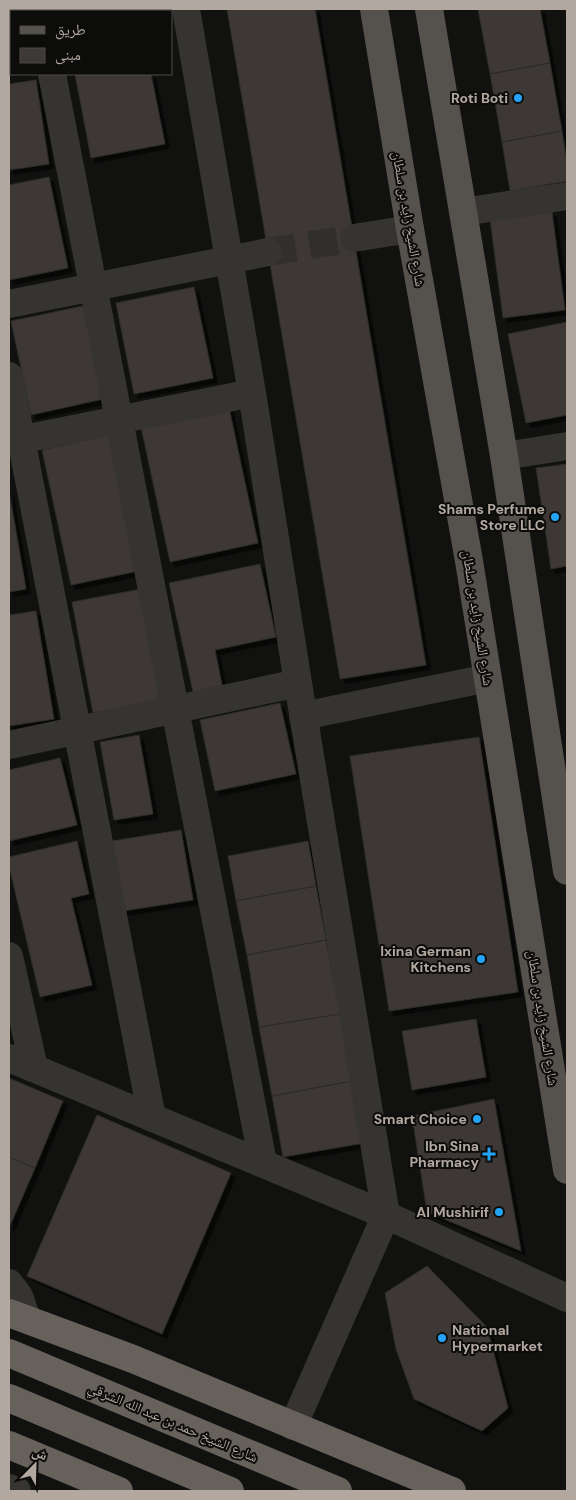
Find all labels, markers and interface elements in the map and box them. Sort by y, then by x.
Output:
legend [10,10,172,75]
text: طريق [55,20,86,40]
text: مبنى [55,45,81,65]
place label: Roti Boti [451,89,508,107]
marker: Roti Boti [512,92,524,104]
street label: شارع الشيخ زايد بن سلطان [387,150,430,288]
place label: Shams Perfume Store LLC [438,500,545,534]
marker: Shams Perfume Store LLC [549,511,561,523]
street label: شارع الشيخ زايد بن سلطان [457,549,498,687]
place label: Ixina German Kitchens [380,942,471,976]
street label: شارع الشيخ زايد بن سلطان [522,949,563,1087]
marker: Ixina German Kitchens [475,953,487,965]
place label: Smart Choice [374,1110,467,1128]
marker: Smart Choice [471,1113,483,1125]
place label: Ibn Sina Pharmacy [409,1137,480,1171]
marker: Ibn Sina Pharmacy [483,1148,495,1160]
place label: Al Mushirif [416,1203,489,1221]
marker: Al Mushirif [493,1206,505,1218]
place label: National Hypermarket [452,1321,543,1355]
marker: National Hypermarket [436,1332,448,1344]
street label: شارع الشيخ حمد بن عبد الله الشرقي [84,1378,261,1468]
north arrow [10,1440,60,1490]
text: ش [30,1442,51,1464]

